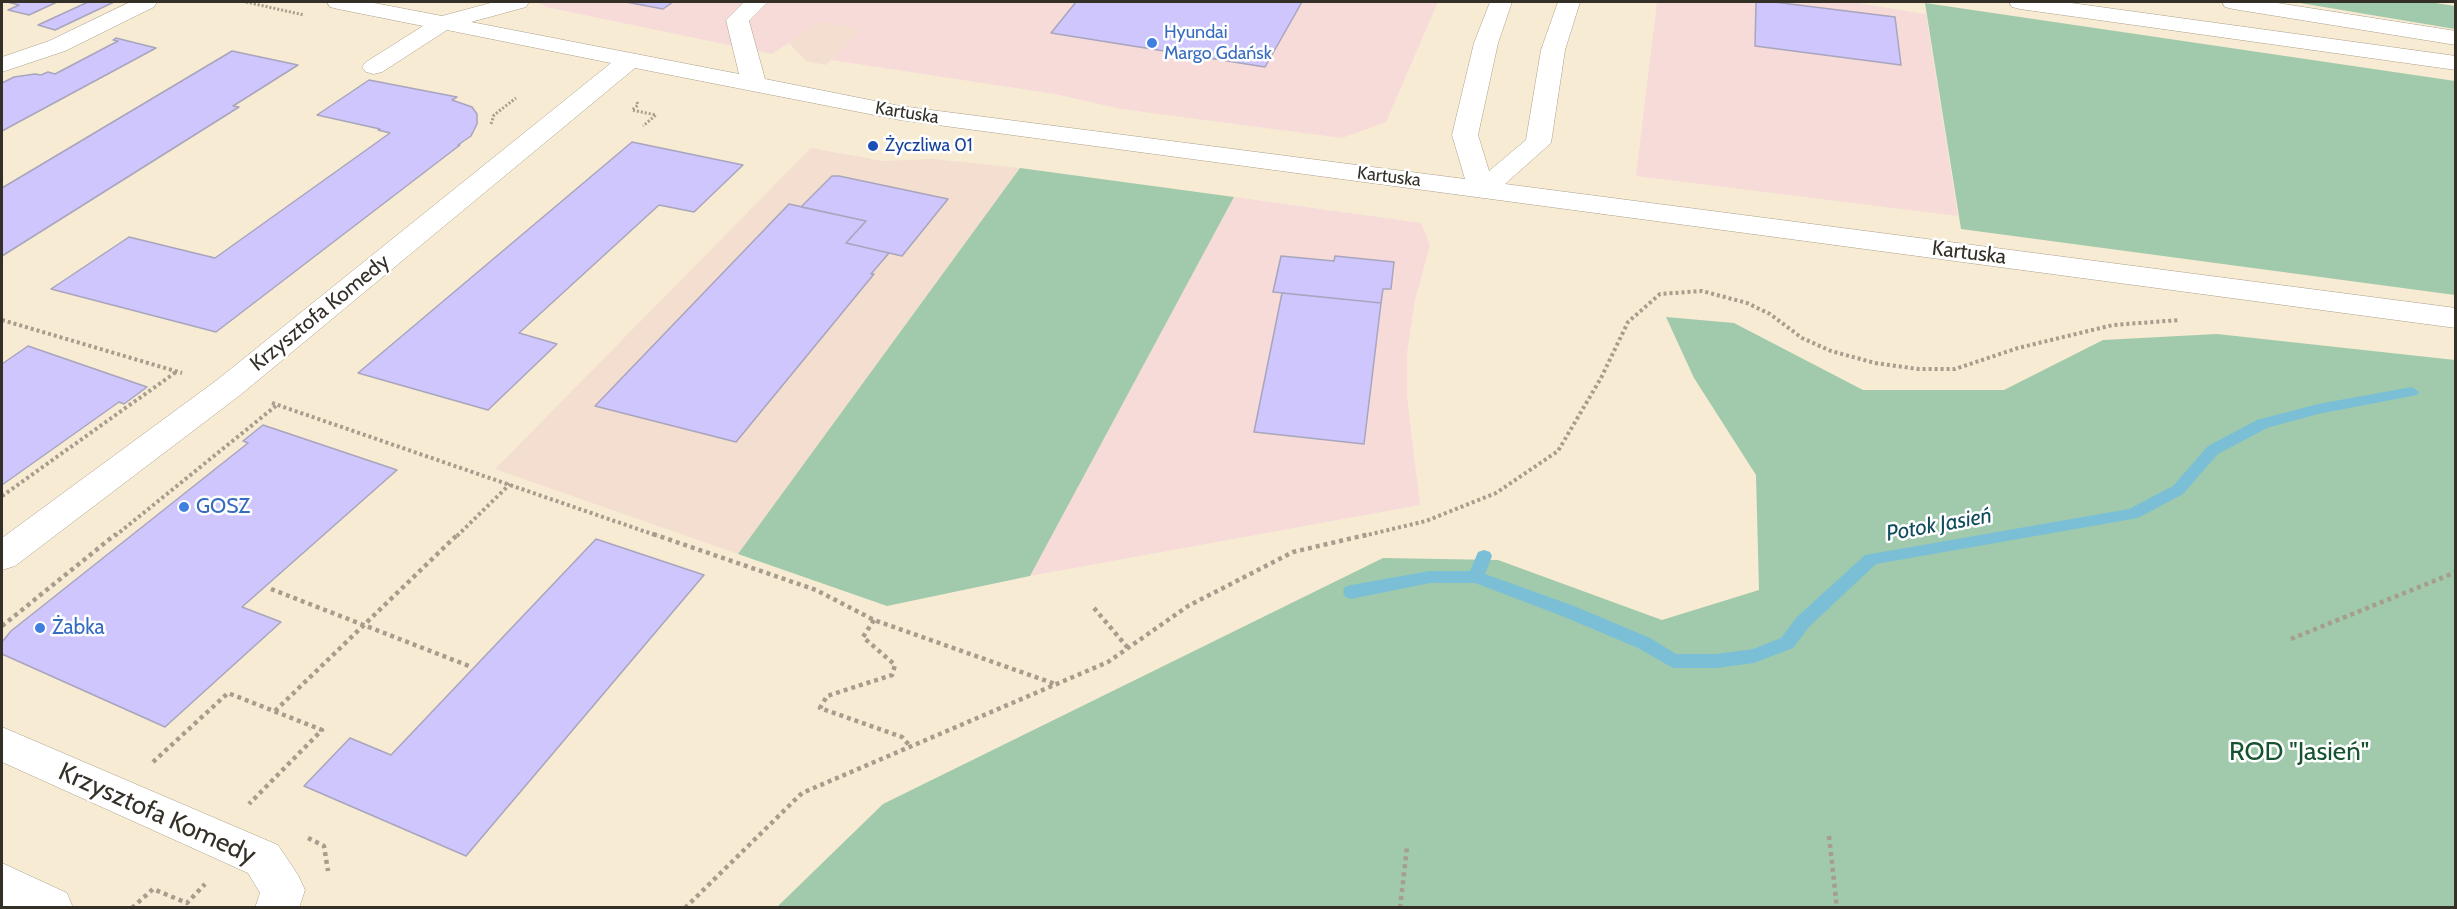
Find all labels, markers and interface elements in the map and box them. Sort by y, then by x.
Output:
place label: Hyundai Margo Gdańsk [1164,22,1272,64]
marker: Hyundai Margo Gdańsk [1145,36,1159,50]
street label: Kartuska [874,97,940,129]
place label: Życzliwa 01 [885,135,973,157]
marker: Życzliwa 01 [866,139,880,153]
street label: Kartuska [1356,162,1422,192]
street label: Kartuska [1930,236,2008,270]
street label: Krzysztofa Komedy [245,249,395,377]
place label: GOSZ [196,494,250,520]
marker: GOSZ [177,500,191,514]
water label: Potok Jasień [1884,503,1994,547]
place label: Żabka [52,615,105,641]
marker: Żabka [33,621,47,635]
park label: ROD "Jasień" [2229,736,2369,768]
street label: Krzysztofa Komedy [54,757,260,871]

